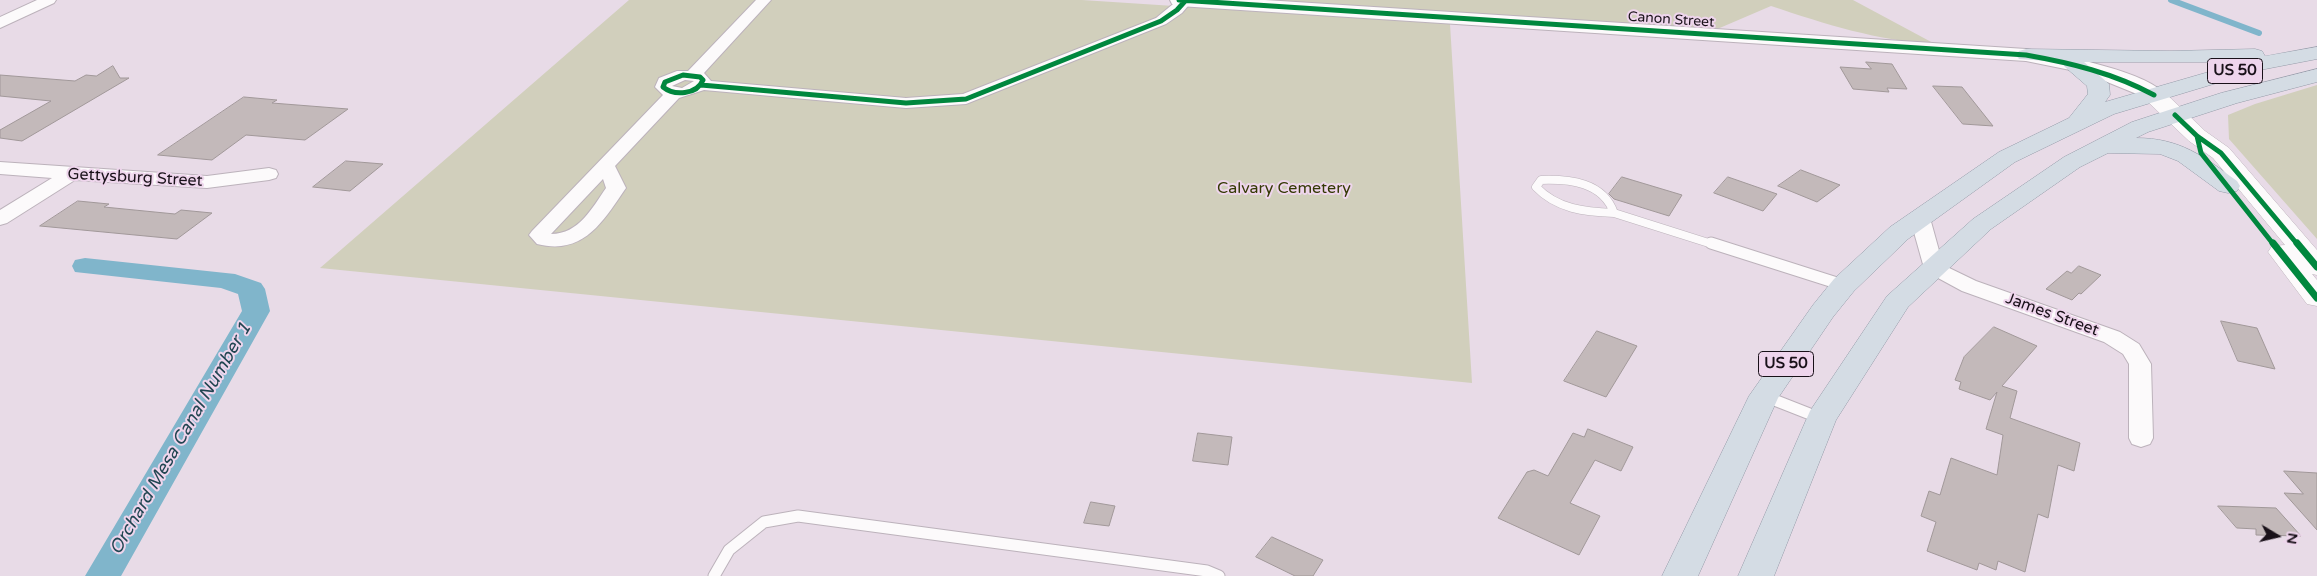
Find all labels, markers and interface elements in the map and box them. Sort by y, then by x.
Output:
street label: Canon Street [1627,9,1715,31]
road number: US 50 [2208,58,2262,84]
street label: Gettysburg Street [67,165,203,191]
park label: Calvary Cemetery [1217,179,1351,199]
street label: James Street [2003,289,2101,341]
water label: Orchard Mesa Canal Number 1 [106,319,256,559]
road number: US 50 [1758,352,1814,376]
north arrow [2252,511,2302,561]
text: N [2283,532,2302,545]

